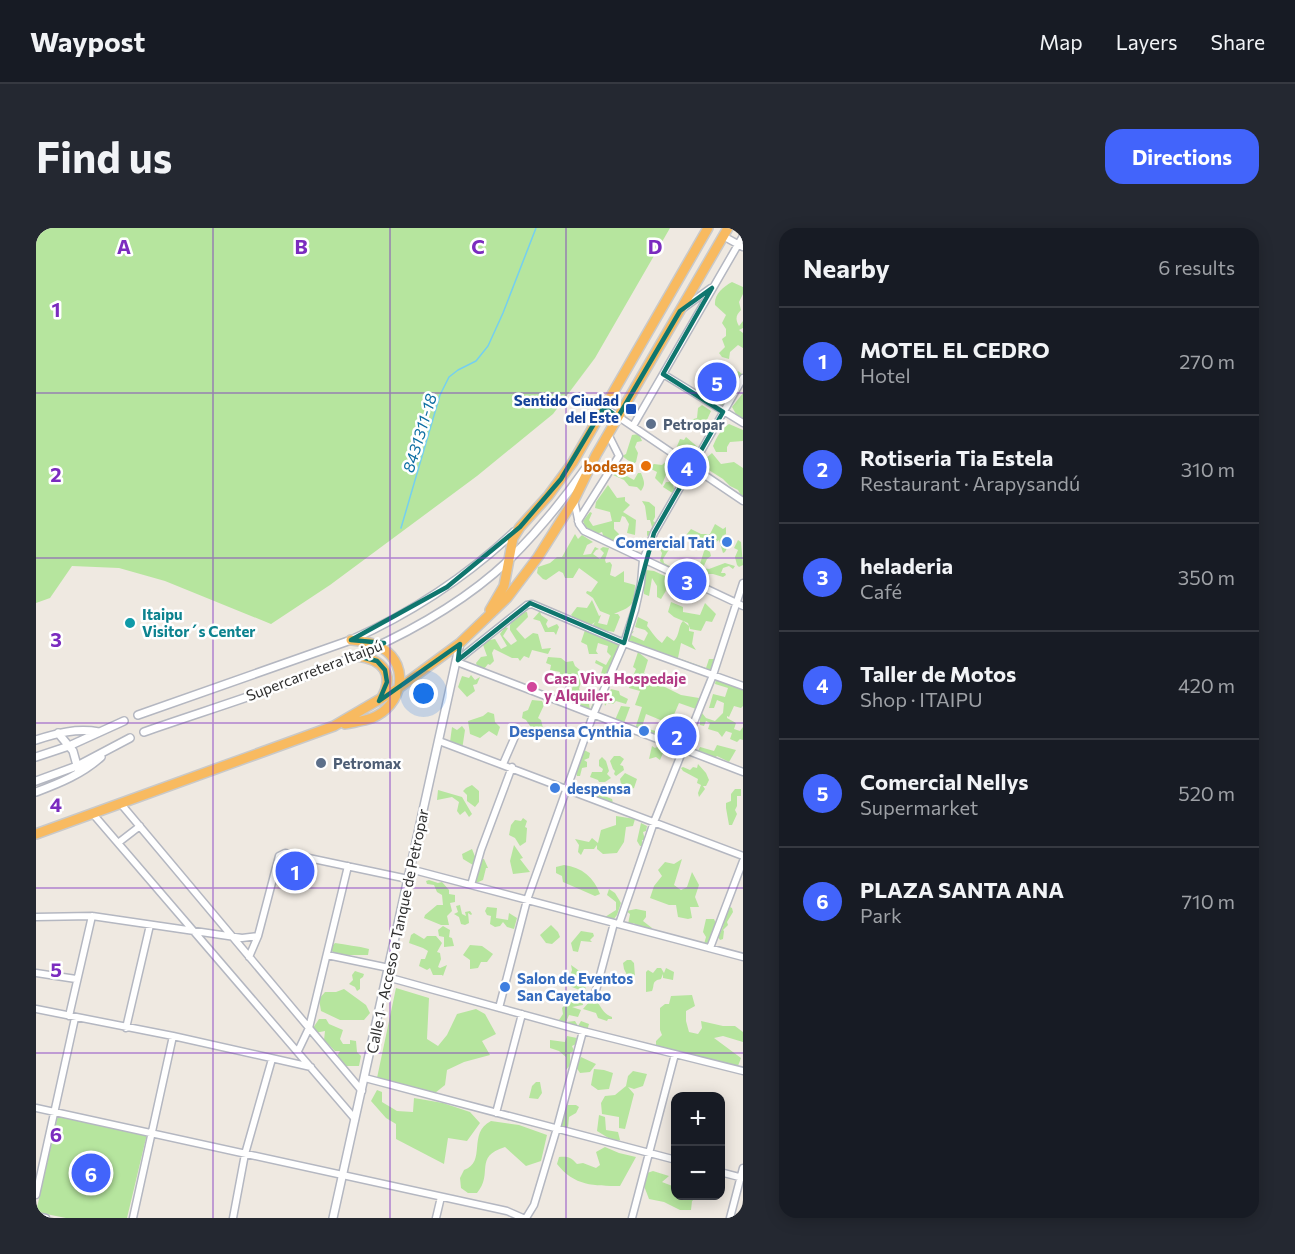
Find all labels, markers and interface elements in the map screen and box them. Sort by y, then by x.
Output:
text: Waypost [30,24,145,58]
text: Map [1039,29,1083,54]
text: Layers [1116,29,1178,54]
text: Share [1211,29,1265,54]
button: Directions [1105,129,1259,184]
text: Find us [36,130,172,182]
text: A [117,234,131,258]
text: B [294,234,308,258]
text: C [471,234,485,258]
text: D [648,234,662,258]
text: Nearby [803,252,890,283]
text: 6 results [1158,255,1235,279]
text: 1 [51,297,61,321]
text: MOTEL EL CEDRO [860,336,1050,363]
text: 1 [818,349,827,373]
text: 270 m [1179,349,1235,373]
pin: 5 [698,360,736,404]
text: Hotel [860,363,910,387]
water label: 8431311-18 [398,391,440,475]
place label: Sentido Ciudad del Este [514,391,619,426]
marker: Sentido Ciudad del Este [624,402,638,416]
place label: Petropar [663,415,725,433]
marker: Petropar [644,417,658,431]
pin: 4 [668,444,706,490]
text: Rotiseria Tia Estela [860,444,1053,471]
place label: bodega [583,457,634,475]
text: 2 [817,457,828,481]
text: 310 m [1181,457,1235,481]
marker: bodega [639,459,653,473]
text: 2 [50,462,62,486]
text: Restaurant · Arapysandú [860,471,1080,495]
place label: Comercial Tati [615,533,715,551]
marker: Comercial Tati [720,535,734,549]
text: heladeria [860,552,953,579]
pin: 3 [668,558,706,604]
text: 3 [817,565,828,589]
text: 350 m [1178,565,1235,589]
text: Café [860,579,902,603]
place label: Itaipu Visitor´s Center [142,605,255,640]
marker: Itaipu Visitor´s Center [123,616,137,630]
text: 3 [50,627,62,651]
street label: Supercarretera Itaipú [243,636,385,704]
text: Taller de Motos [860,660,1016,687]
place label: Casa Viva Hospedaje y Alquiler. [544,669,686,704]
text: 4 [816,673,829,697]
text: 420 m [1178,673,1235,697]
your location [409,679,438,708]
marker: Casa Viva Hospedaje y Alquiler. [525,680,539,694]
text: Shop · ITAIPU [860,687,983,711]
pin: 2 [658,714,696,758]
place label: Despensa Cynthia [509,722,632,740]
marker: Despensa Cynthia [637,724,651,738]
place label: Petromax [333,754,402,772]
marker: Petromax [314,756,328,770]
text: Comercial Nellys [860,768,1028,795]
place label: despensa [567,779,631,797]
marker: despensa [548,781,562,795]
text: 5 [817,781,828,805]
text: 520 m [1178,781,1235,805]
text: 4 [50,792,62,816]
text: Supermarket [860,795,978,819]
street label: Calle 1 - Acceso a Tanque de Petropar [362,807,432,1055]
pin: 1 [276,848,314,894]
text: PLAZA SANTA ANA [860,876,1064,903]
text: 6 [816,889,829,913]
text: 710 m [1182,889,1235,913]
text: Park [860,903,902,927]
text: 5 [50,957,62,981]
place label: Salon de Eventos San Cayetabo [517,969,633,1004]
marker: Salon de Eventos San Cayetabo [498,980,512,994]
map controls [671,1092,725,1200]
button: + [671,1092,725,1146]
text: 6 [50,1122,62,1146]
button: − [671,1146,725,1200]
pin: 6 [72,1150,110,1196]

